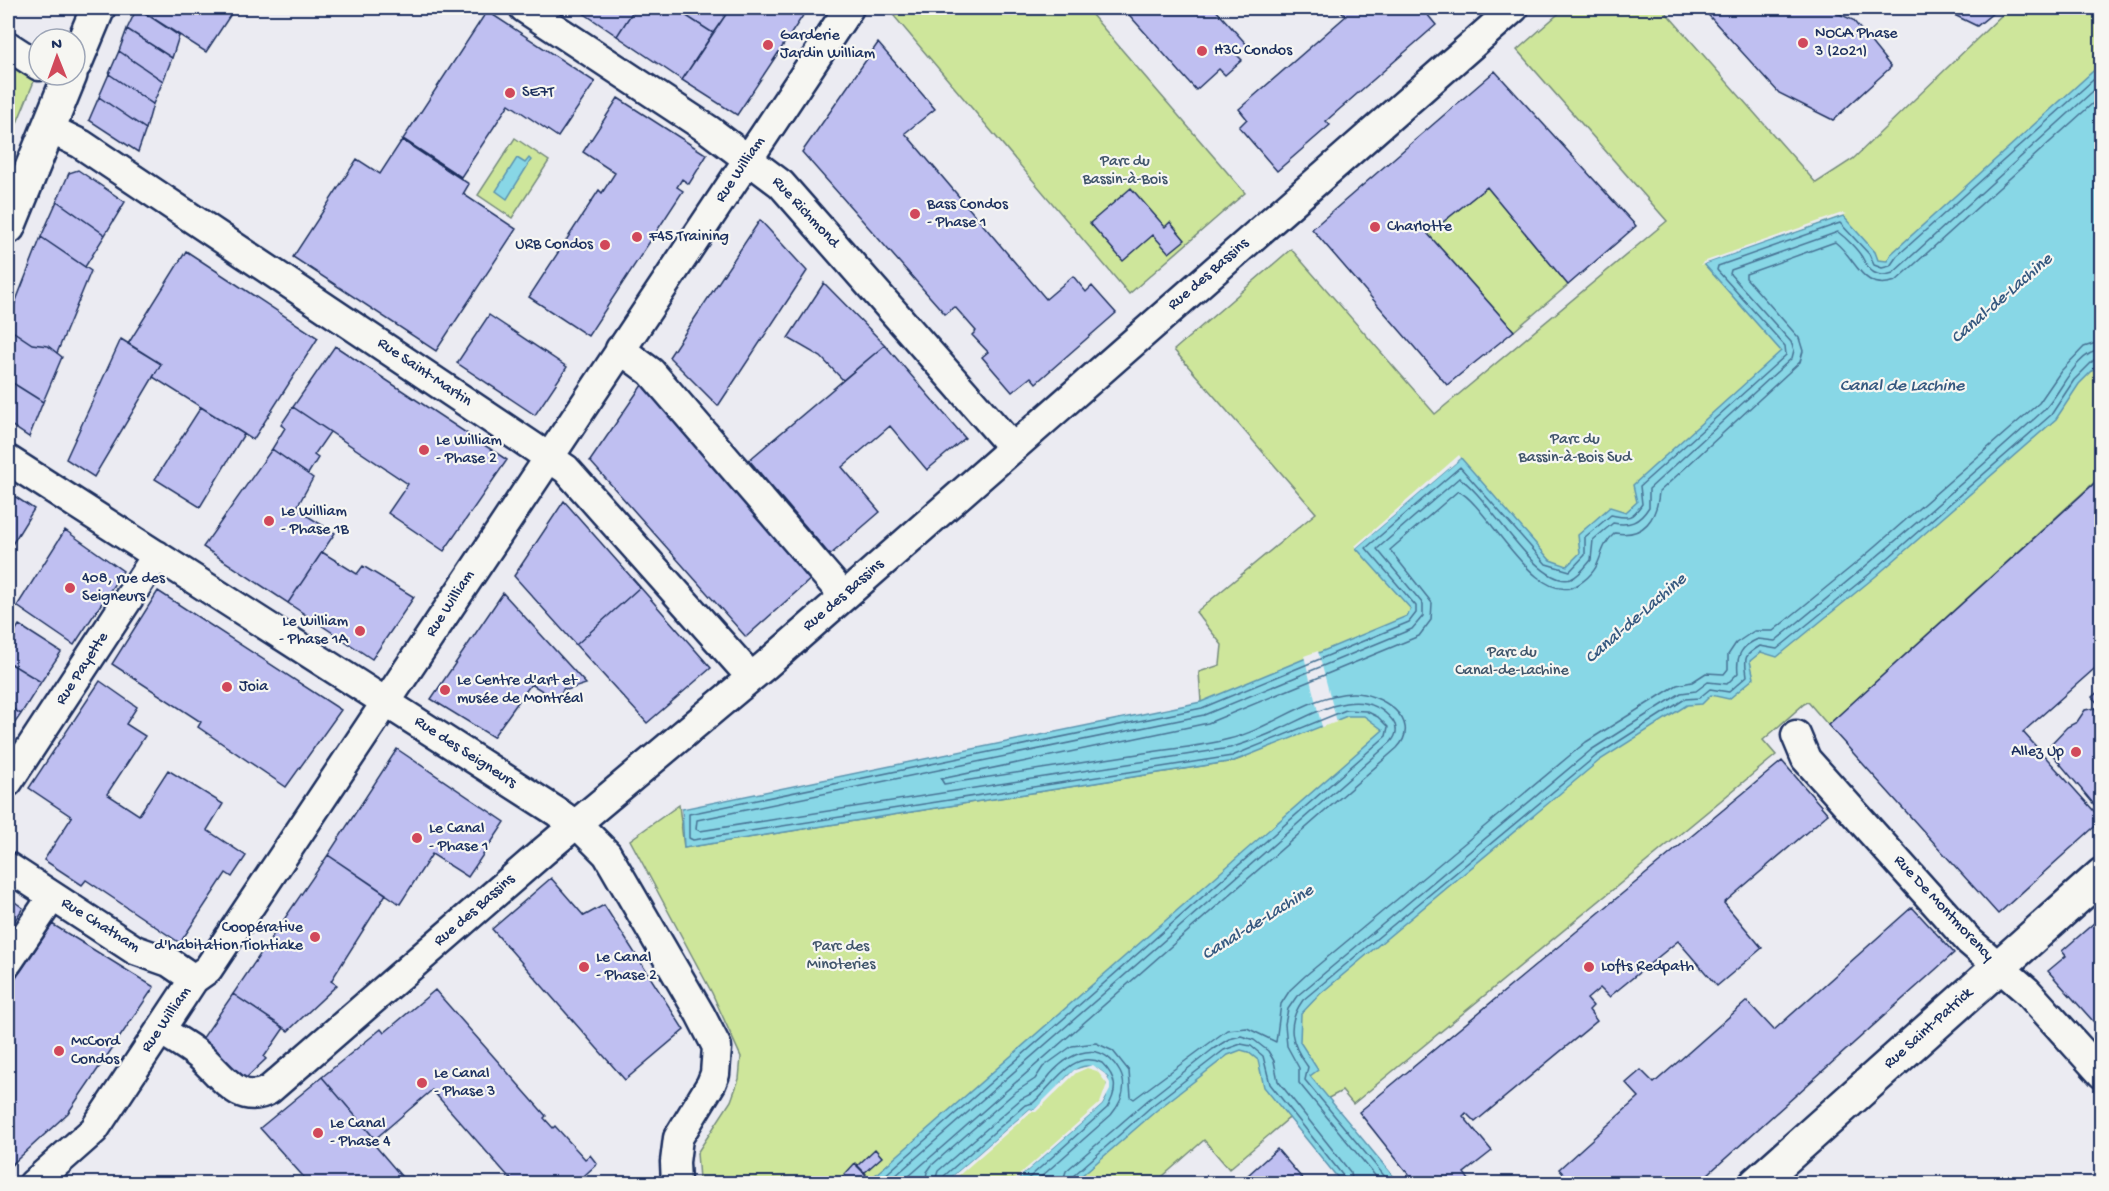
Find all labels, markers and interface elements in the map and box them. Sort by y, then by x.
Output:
place label: NOCA Phase 3 (2021) [1814,25,1898,62]
north arrow [27,27,87,87]
place label: Garderie Jardin William [780,27,876,64]
text: N [51,36,63,55]
marker: NOCA Phase 3 (2021) [1796,36,1810,50]
marker: Garderie Jardin William [761,38,775,52]
place label: H3C Condos [1214,42,1293,61]
marker: H3C Condos [1195,44,1209,58]
place label: SE7T [522,84,555,103]
marker: SE7T [503,86,517,100]
street label: Rue William [712,133,770,207]
park label: Parc du Bassin-à-Bois [1082,153,1168,190]
street label: Rue Richmond [767,173,844,254]
place label: Bass Condos - Phase 1 [926,196,1009,233]
marker: Bass Condos - Phase 1 [908,207,922,221]
place label: Charlotte [1387,218,1453,237]
marker: Charlotte [1368,220,1382,234]
place label: F45 Training [648,228,729,247]
marker: F45 Training [630,230,644,244]
street label: Rue des Bassins [1165,234,1254,315]
place label: URB Condos [515,236,594,255]
marker: URB Condos [598,238,612,252]
water label: Canal-de-Lachine [1947,249,2058,349]
street label: Rue Saint-Martin [373,334,475,412]
water label: Canal de Lachine [1840,376,1965,397]
park label: Parc du Bassin-à-Bois Sud [1518,431,1633,468]
place label: Le William - Phase 2 [436,432,502,469]
marker: Le William - Phase 2 [417,443,431,457]
place label: Le William - Phase 1B [281,503,350,540]
marker: Le William - Phase 1B [262,514,276,528]
street label: Rue des Bassins [800,555,889,636]
street label: Rue William [422,567,480,641]
water label: Canal-de-Lachine [1581,569,1692,669]
place label: 408, rue des Seigneurs [82,570,166,607]
marker: 408, rue des Seigneurs [63,581,77,595]
place label: Le William - Phase 1A [279,613,350,650]
marker: Le William - Phase 1A [353,624,367,638]
street label: Rue Payette [52,628,114,709]
park label: Parc du Canal-de-Lachine [1455,644,1569,681]
place label: Le Centre d'art et musée de Montréal [457,672,583,709]
place label: Joia [239,678,269,697]
marker: Joia [220,680,234,694]
marker: Le Centre d'art et musée de Montréal [438,683,452,697]
street label: Rue des Seigneurs [410,713,521,794]
place label: Allez Up [2011,743,2064,762]
marker: Allez Up [2069,745,2083,759]
place label: Le Canal - Phase 1 [429,820,489,857]
marker: Le Canal - Phase 1 [410,831,424,845]
street label: Rue De Montmorency [1889,852,1997,966]
street label: Rue des Bassins [431,870,520,951]
water label: Canal-de-Lachine [1198,880,1318,966]
street label: Rue Chatham [57,894,144,958]
place label: Coopérative d'habitation Tiohtiake [154,919,304,956]
marker: Coopérative d'habitation Tiohtiake [308,930,322,944]
park label: Parc des Minoteries [807,938,876,975]
place label: Le Canal - Phase 2 [596,949,657,986]
place label: Lofts Redpath [1601,958,1695,977]
marker: Le Canal - Phase 2 [577,960,591,974]
marker: Lofts Redpath [1582,960,1596,974]
street label: Rue William [138,983,196,1057]
street label: Rue Saint-Patrick [1881,983,1979,1074]
place label: McCord Condos [71,1033,121,1070]
marker: McCord Condos [52,1044,66,1058]
place label: Le Canal - Phase 3 [434,1065,495,1102]
marker: Le Canal - Phase 3 [415,1076,429,1090]
place label: Le Canal - Phase 4 [330,1115,391,1152]
marker: Le Canal - Phase 4 [311,1126,325,1140]

